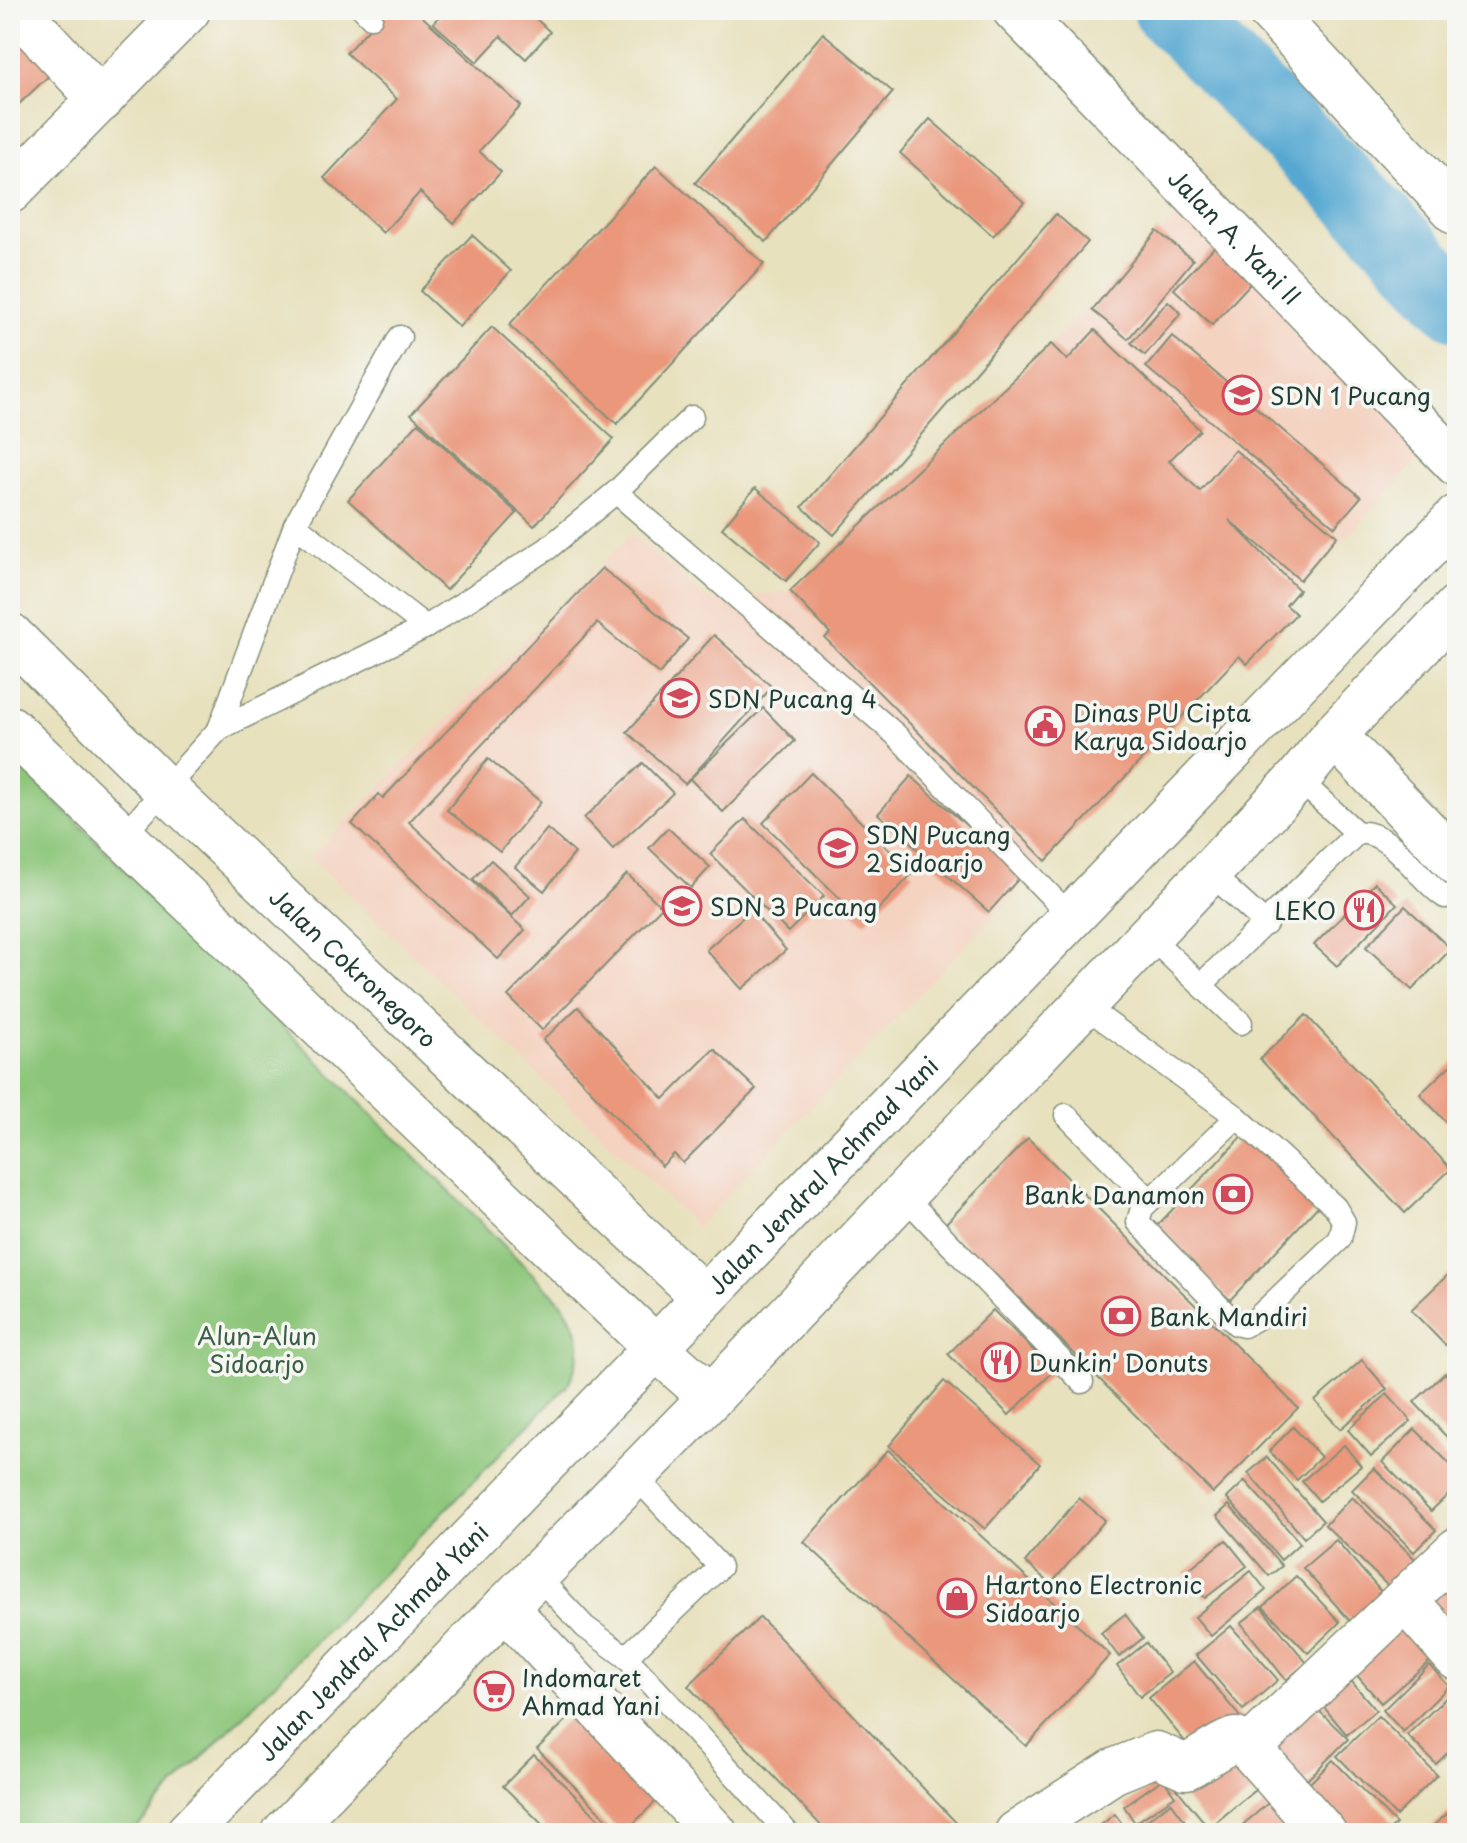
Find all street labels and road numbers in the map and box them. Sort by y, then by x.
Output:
street label: Jalan A. Yani II [1161,160,1310,313]
street label: Jalan Cokronegoro [262,879,446,1055]
street label: Jalan Jendral Achmad Yani [699,1048,946,1302]
street label: Jalan Jendral Achmad Yani [249,1514,496,1769]

